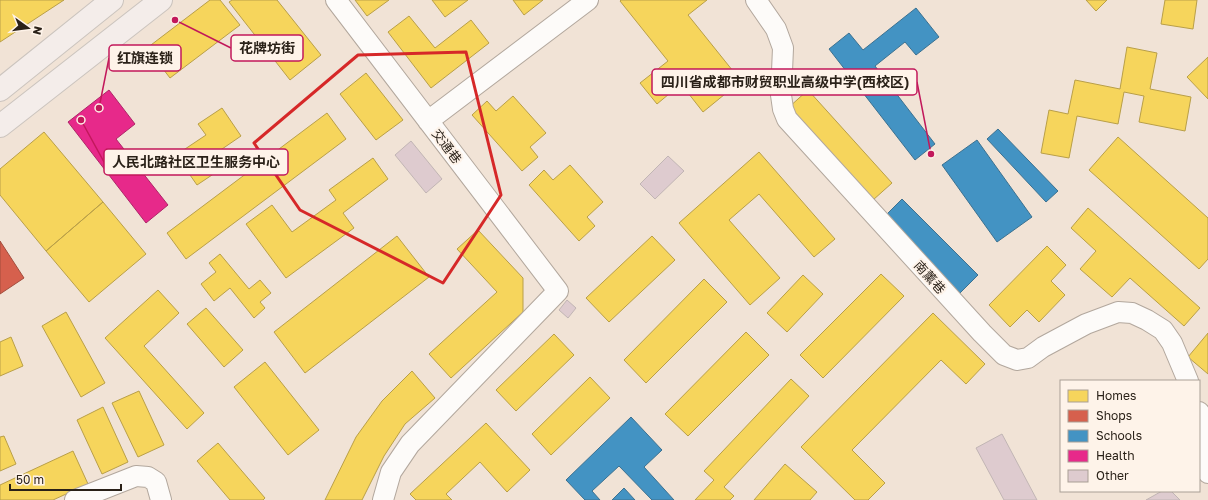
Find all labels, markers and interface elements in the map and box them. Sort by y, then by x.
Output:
north arrow [8,8,48,48]
text: N [31,25,46,36]
callout: 花牌坊街 [231,35,303,61]
text: 花牌坊街 [239,39,295,56]
callout: 红旗连锁 [109,45,181,71]
text: 红旗连锁 [117,49,173,66]
callout: 四川省成都市财贸职业高级中学(西校区) [652,69,917,95]
text: 四川省成都市财贸职业高级中学(西校区) [661,73,909,90]
street label: 交通巷 [429,126,465,166]
callout: 人民北路社区卫生服务中心 [104,149,288,175]
text: 人民北路社区卫生服务中心 [112,153,280,170]
street label: 南薰巷 [911,257,949,297]
legend [1060,380,1200,492]
text: Homes [1096,388,1136,403]
text: Shops [1096,408,1132,423]
text: Schools [1096,428,1142,443]
text: Health [1096,448,1135,463]
scale bar [10,466,121,492]
text: Other [1096,468,1129,483]
text: 50 m [16,472,44,487]

